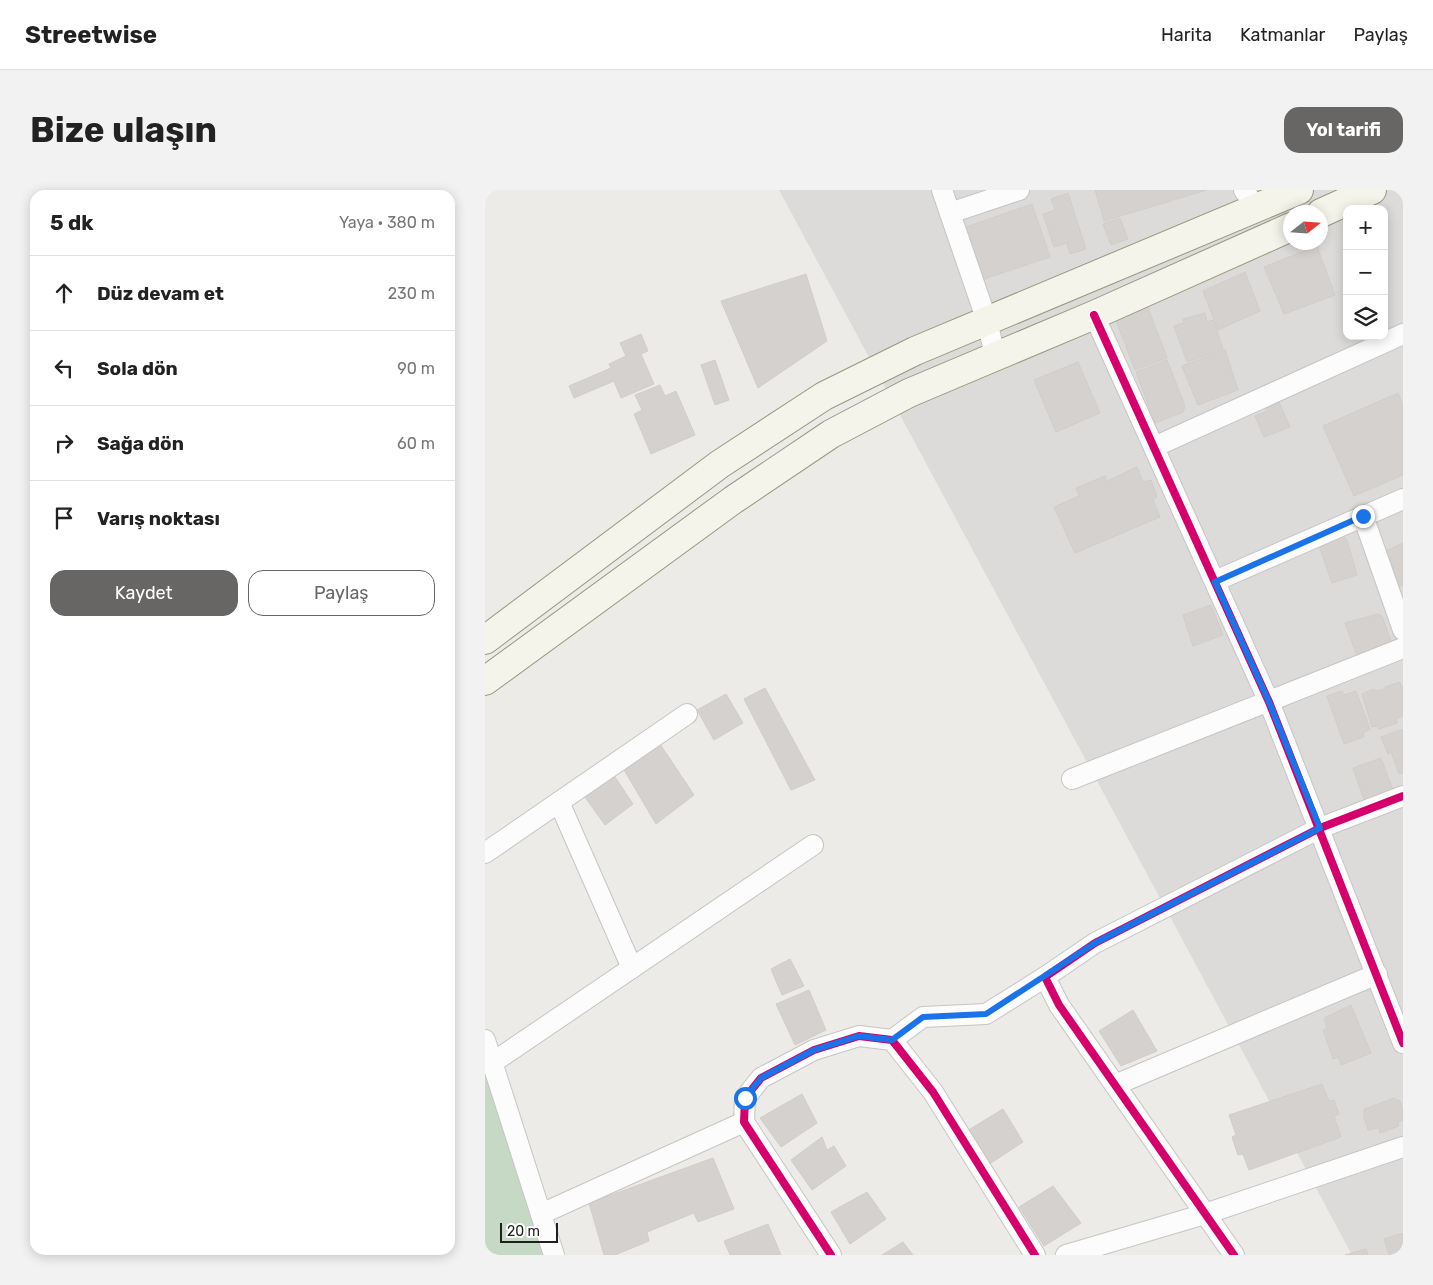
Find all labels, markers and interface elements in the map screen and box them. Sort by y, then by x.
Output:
text: Streetwise [25,21,157,49]
text: Harita [1161,24,1212,46]
text: Katmanlar [1240,24,1325,46]
text: Paylaş [1353,24,1408,46]
button: Yol tarifi [1284,107,1403,153]
text: Bize ulaşın [30,109,217,151]
north arrow [1283,205,1328,250]
map controls [1343,205,1388,340]
button: + [1343,205,1388,250]
text: 5 dk [50,210,94,235]
text: Yaya · 380 m [339,213,435,232]
button: − [1343,250,1388,295]
icon: ahead [50,279,78,307]
text: Düz devam et [97,282,224,305]
text: 230 m [388,284,435,303]
button: layers [1343,295,1388,340]
icon: left [50,354,78,382]
text: Sola dön [97,357,178,380]
text: 90 m [397,359,435,378]
icon: right [50,429,78,457]
text: Sağa dön [97,432,184,455]
text: 60 m [397,434,435,453]
icon: arrive [50,504,78,532]
route end [1352,505,1375,528]
text: Varış noktası [97,507,220,530]
button: Kaydet [50,570,238,616]
button: Paylaş [248,570,435,616]
route start [734,1087,757,1110]
scale bar [500,1220,557,1243]
text: 20 m [507,1223,540,1240]

